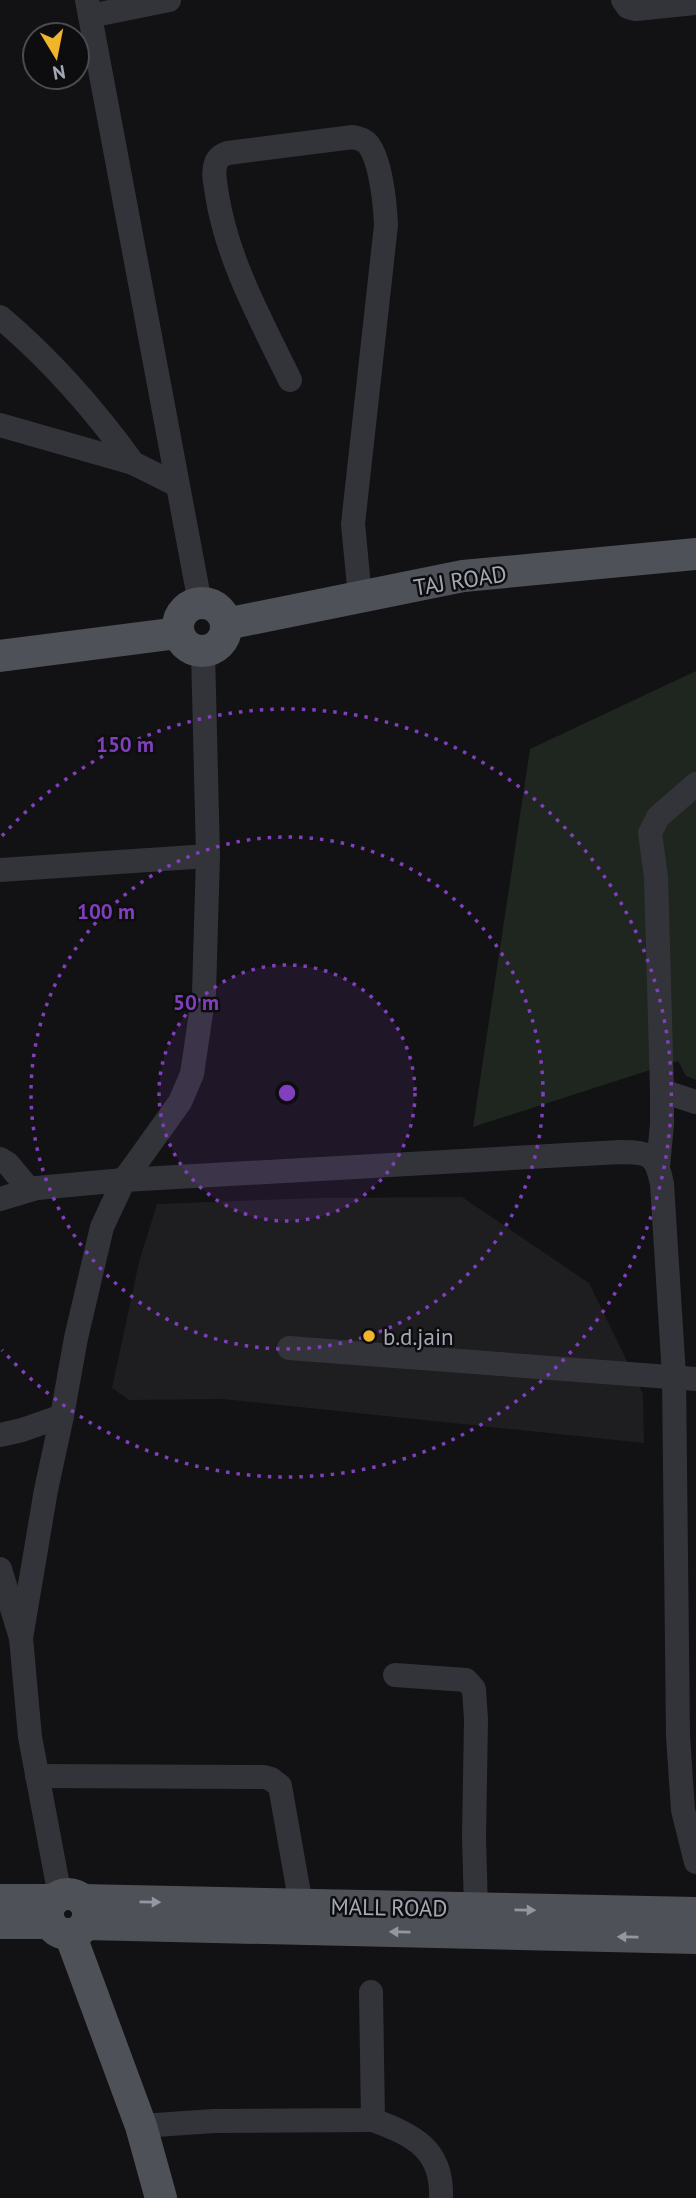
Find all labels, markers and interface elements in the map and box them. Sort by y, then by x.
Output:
north arrow [21,21,91,91]
text: N [51,60,67,86]
street label: TAJ ROAD [411,558,509,602]
text: 150 m [96,731,154,758]
text: 100 m [77,898,135,925]
text: 50 m [173,989,219,1016]
centre of rings [275,1081,299,1105]
place label: b.d.jain [383,1322,454,1351]
marker: b.d.jain [361,1328,377,1344]
street label: MALL ROAD [330,1891,448,1923]
one-way arrow [140,1896,162,1907]
one-way arrow [514,1904,536,1916]
one-way arrow [389,1926,411,1938]
one-way arrow [617,1932,639,1943]

